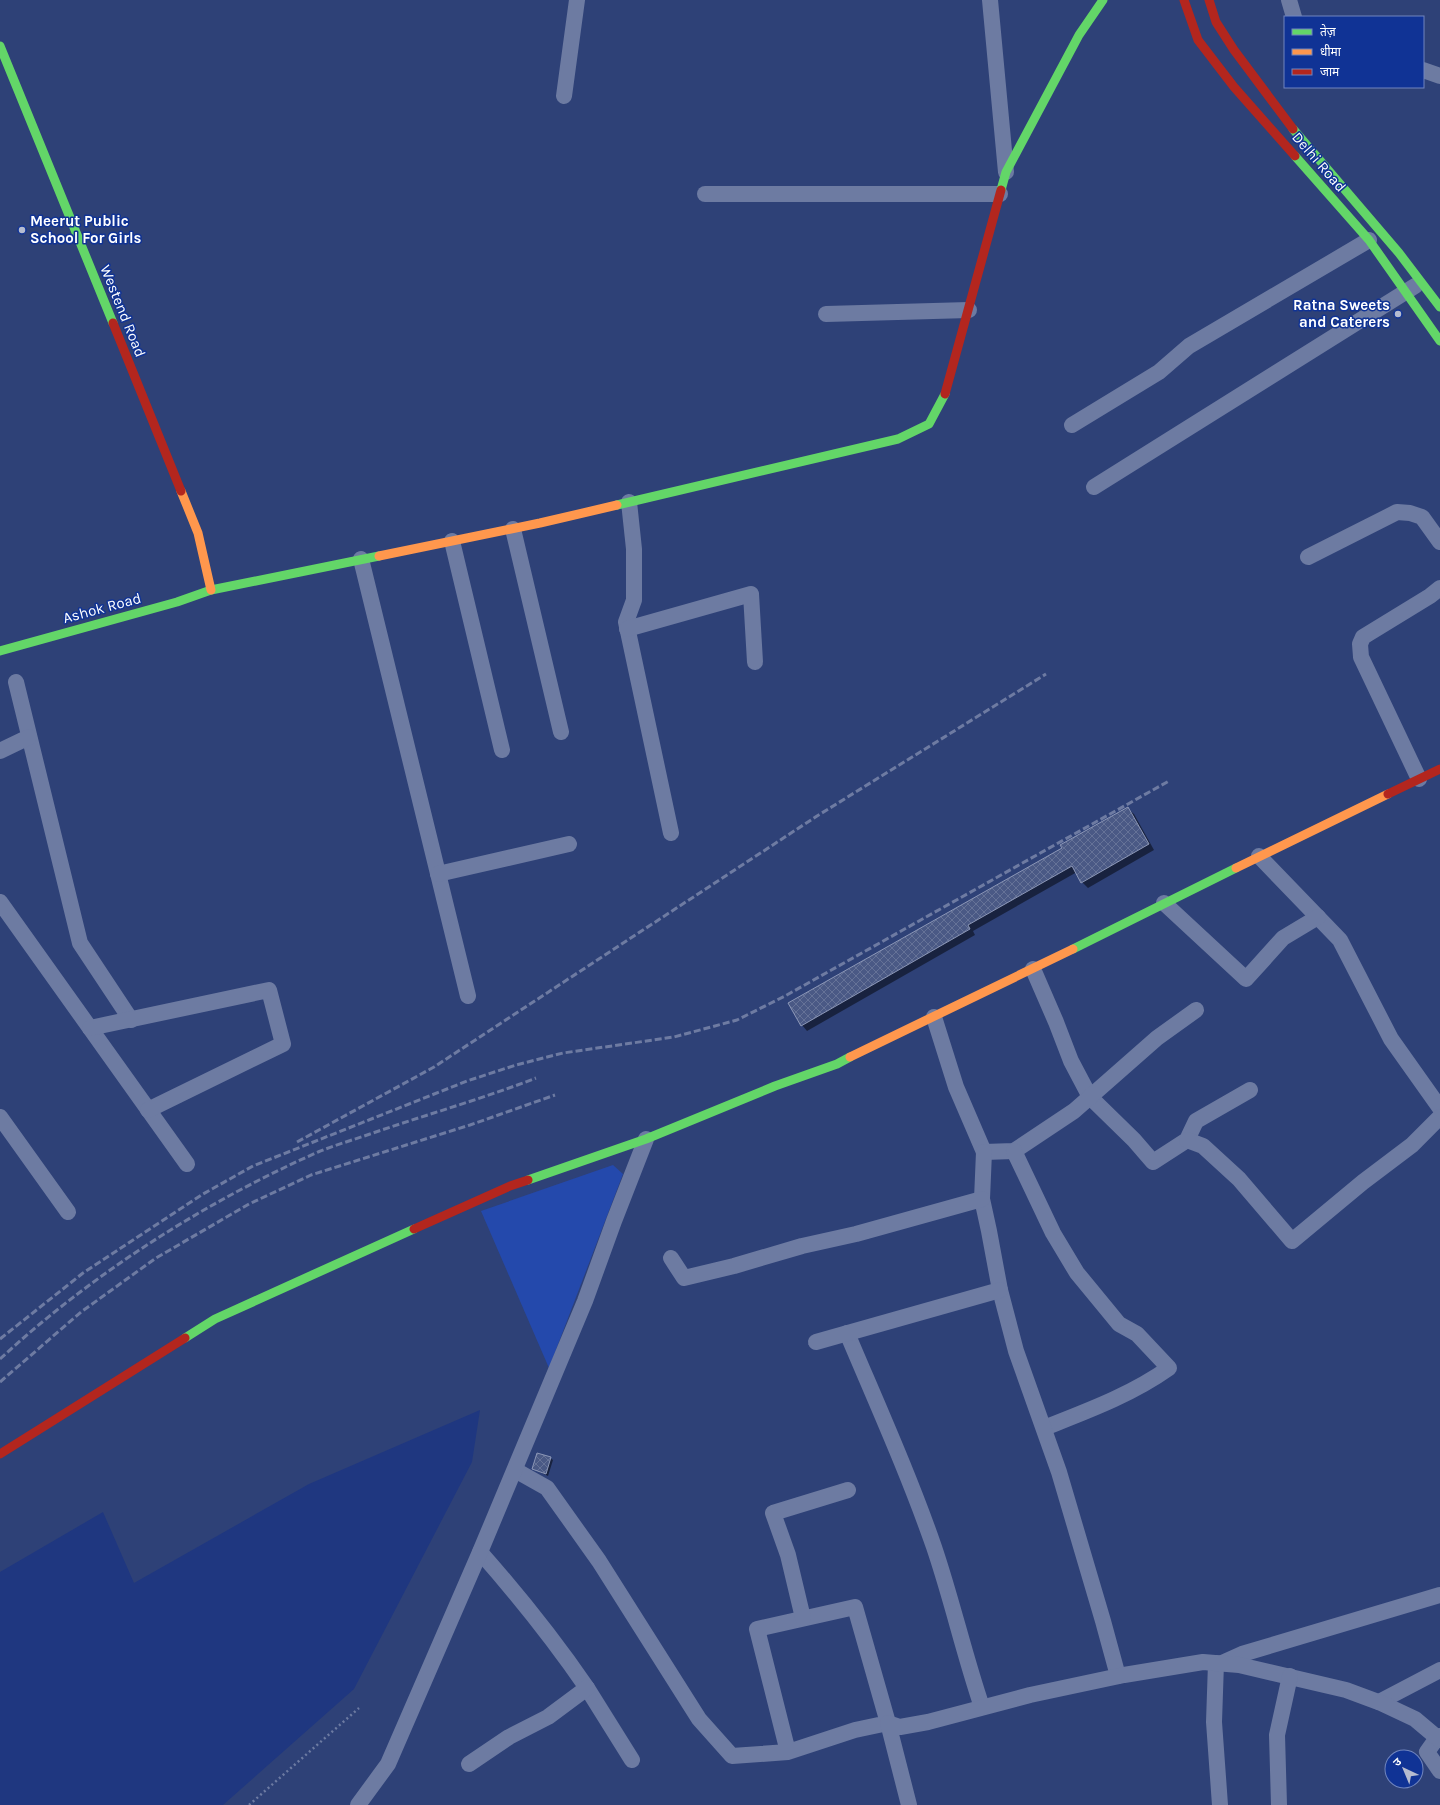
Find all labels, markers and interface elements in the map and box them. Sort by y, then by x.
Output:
legend [1284,16,1424,88]
text: तेज़ [1320,24,1337,39]
text: धीमा [1320,44,1342,59]
text: जाम [1320,65,1340,79]
street label: Delhi Road [1288,128,1350,196]
place label: Meerut Public School For Girls [30,212,142,247]
marker: Meerut Public School For Girls [17,225,27,235]
street label: Westend Road [96,262,150,360]
place label: Ratna Sweets and Caterers [1293,296,1390,331]
marker: Ratna Sweets and Caterers [1393,309,1403,319]
street label: Ashok Road [61,589,143,627]
north arrow [1384,1749,1424,1789]
text: उ [1391,1755,1405,1769]

